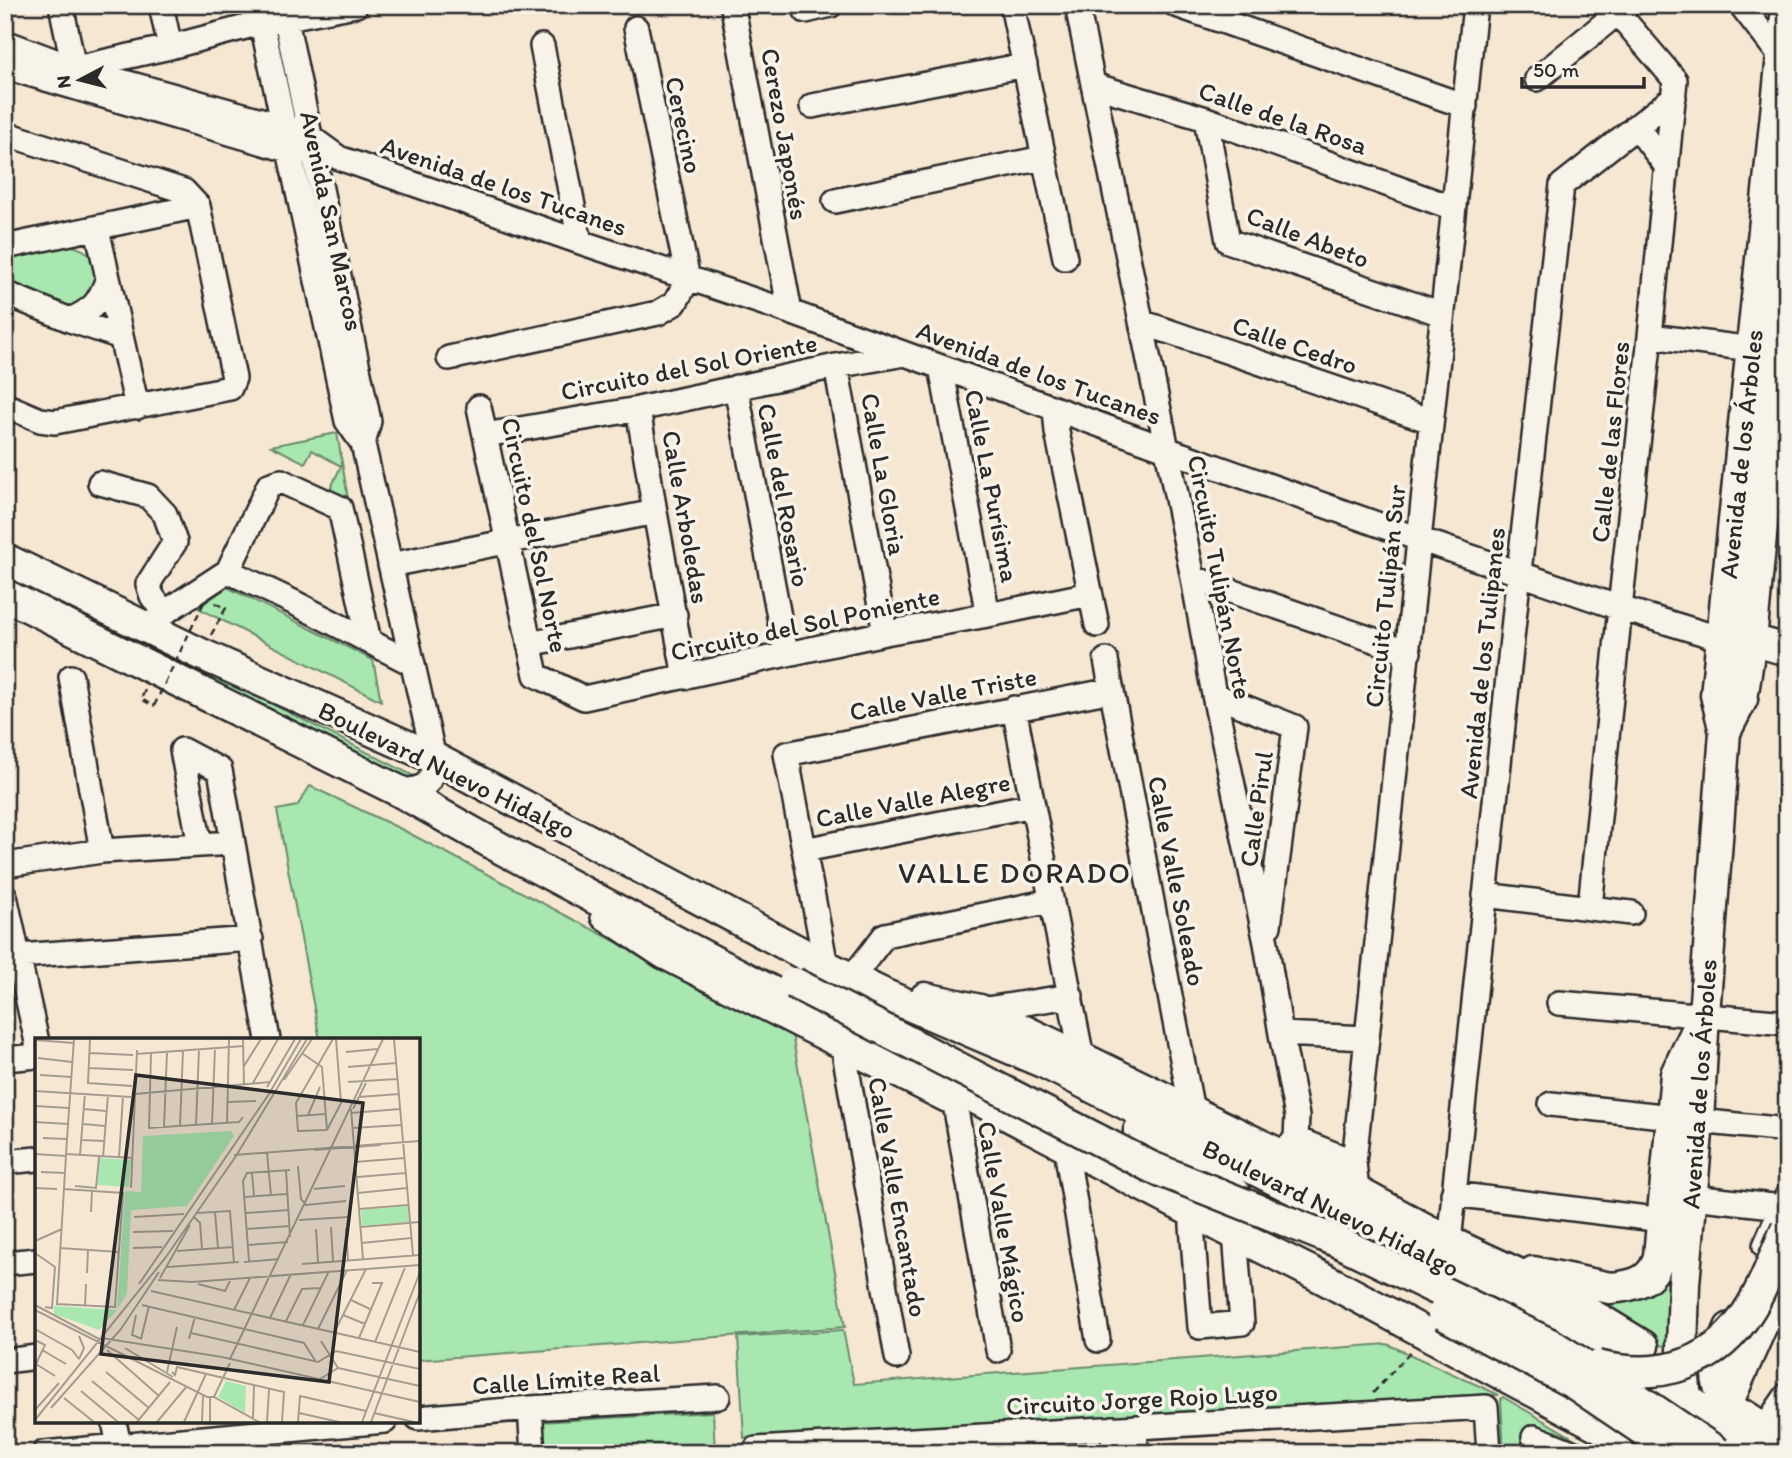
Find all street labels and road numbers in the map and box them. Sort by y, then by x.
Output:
street label: Cerezo Japonés [754,46,816,222]
street label: Cerecino [658,74,710,176]
street label: Calle de la Rosa [1194,74,1372,162]
street label: Avenida San Marcos [293,108,371,334]
street label: Avenida de los Tucanes [377,129,631,243]
street label: Calle Abeto [1242,199,1374,275]
street label: Calle Cedro [1228,309,1362,381]
street label: Avenida de los Tucanes [912,314,1166,432]
street label: Circuito del Sol Oriente [558,326,820,408]
street label: Avenida de los Árboles [1712,328,1770,580]
street label: Calle de las Flores [1584,340,1636,544]
street label: Calle La Purísima [958,387,1026,586]
street label: Calle La Gloria [854,390,914,558]
street label: Calle del Rosario [750,400,818,590]
street label: Circuito del Sol Norte [494,415,576,655]
street label: Calle Arboledas [655,428,717,606]
street label: Circuito Tulipán Norte [1181,452,1259,702]
street label: Circuito Tulipán Sur [1357,482,1413,709]
street label: Avenida de los Tulipanes [1452,526,1512,800]
street label: Circuito del Sol Poniente [668,580,942,668]
street label: Calle Valle Triste [847,660,1039,728]
street label: Boulevard Nuevo Hidalgo [313,694,581,846]
street label: Calle Pirul [1232,749,1280,869]
street label: Calle Valle Alegre [813,765,1013,835]
street label: Calle Valle Soleado [1141,773,1213,989]
street label: Avenida de los Árboles [1674,958,1724,1210]
street label: Calle Valle Encantado [861,1074,935,1320]
street label: Calle Valle Mágico [971,1119,1037,1325]
street label: Boulevard Nuevo Hidalgo [1197,1132,1465,1284]
street label: Calle Límite Real [471,1356,661,1402]
street label: Circuito Jorge Rojo Lugo [1005,1376,1279,1422]

